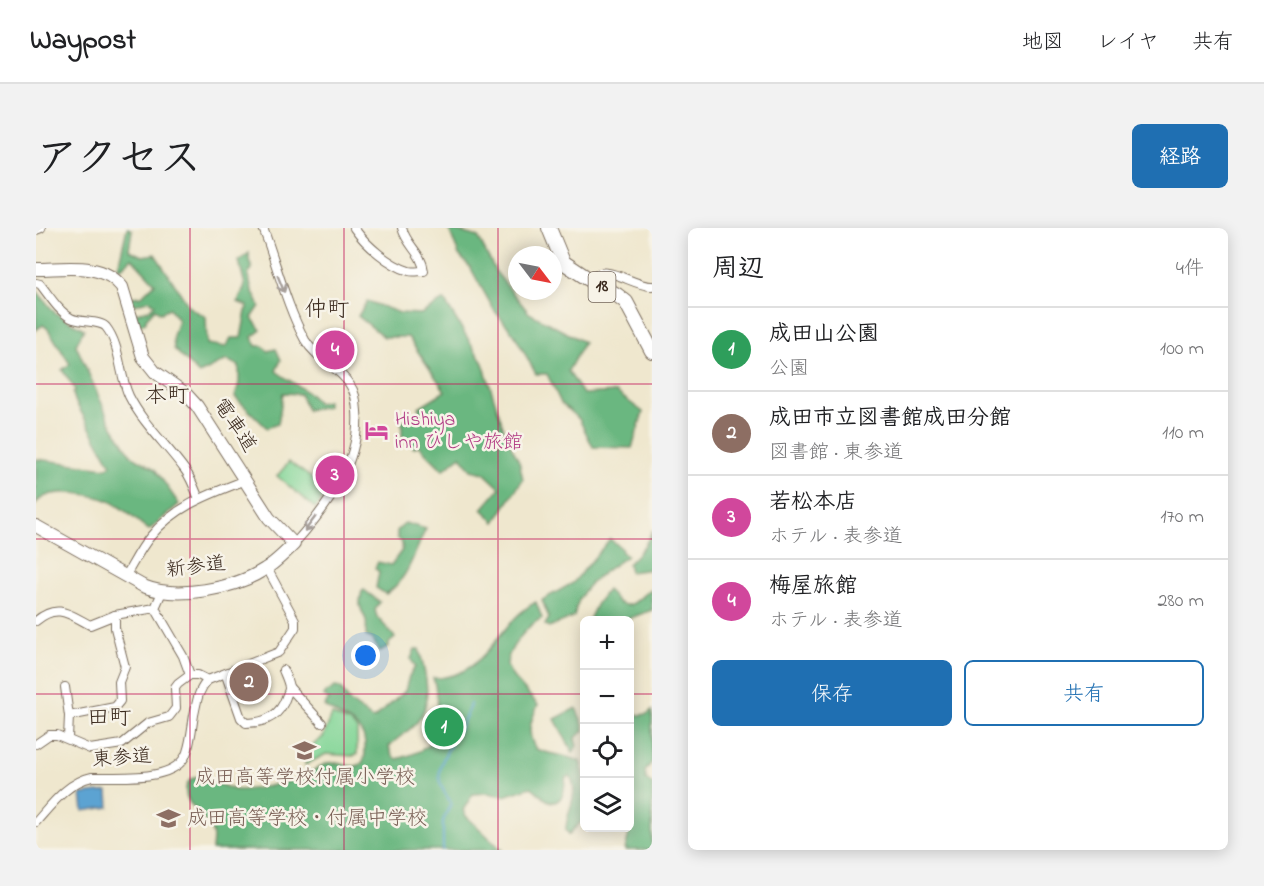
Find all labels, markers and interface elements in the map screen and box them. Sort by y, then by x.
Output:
text: Waypost [30,21,136,62]
text: 地図 [1022,28,1064,58]
text: レイヤ [1097,28,1159,58]
text: 共有 [1192,28,1234,58]
button: 経路 [1132,124,1228,188]
text: アクセス [36,130,201,191]
north arrow [508,246,562,300]
text: 周辺 [712,251,764,289]
text: 4件 [1176,255,1204,284]
road number: 18 [588,272,616,302]
one-way arrow [276,274,287,292]
district label: 仲町 [305,295,349,327]
text: 成田山公園 [769,319,879,351]
pin: 4 [316,328,354,372]
text: 1 [728,335,735,364]
text: 100 m [1160,335,1204,364]
text: 公園 [769,355,809,384]
district label: 本町 [145,381,189,413]
street label: 電車道 [205,393,263,459]
text: 成田市立図書館成田分館 [769,403,1011,435]
place label: Hishiya inn ひしや旅館 [395,406,523,458]
hotel icon: Hishiya inn ひしや旅館 [364,418,390,444]
text: 2 [727,419,736,448]
text: 110 m [1162,419,1204,448]
text: 図書館 · 東参道 [769,439,903,468]
pin: 3 [316,452,354,498]
text: 若松本店 [769,487,857,519]
text: 3 [727,503,736,532]
text: 170 m [1160,503,1204,532]
one-way arrow [304,516,316,532]
text: ホテル · 表参道 [769,523,902,552]
street label: 新参道 [164,550,228,586]
text: 梅屋旅館 [769,571,857,603]
text: 4 [727,587,736,616]
text: 280 m [1157,587,1204,616]
text: ホテル · 表参道 [769,607,902,636]
map controls [580,616,634,832]
button: + [580,616,634,670]
your location [351,641,380,670]
pin: 2 [230,660,268,704]
button: 保存 [712,660,952,726]
button: 共有 [964,660,1204,726]
button: − [580,670,634,724]
district label: 田町 [87,703,131,735]
pin: 1 [424,704,464,750]
button: locate [580,724,634,778]
school or university icon: 成田高等学校付属小学校 [292,738,318,764]
street label: 東参道 [91,742,153,776]
place label: 成田高等学校付属小学校 [195,764,415,793]
button: layers [580,778,634,832]
place label: 成田高等学校・付属中学校 [187,805,427,834]
school or university icon: 成田高等学校・付属中学校 [156,806,182,832]

